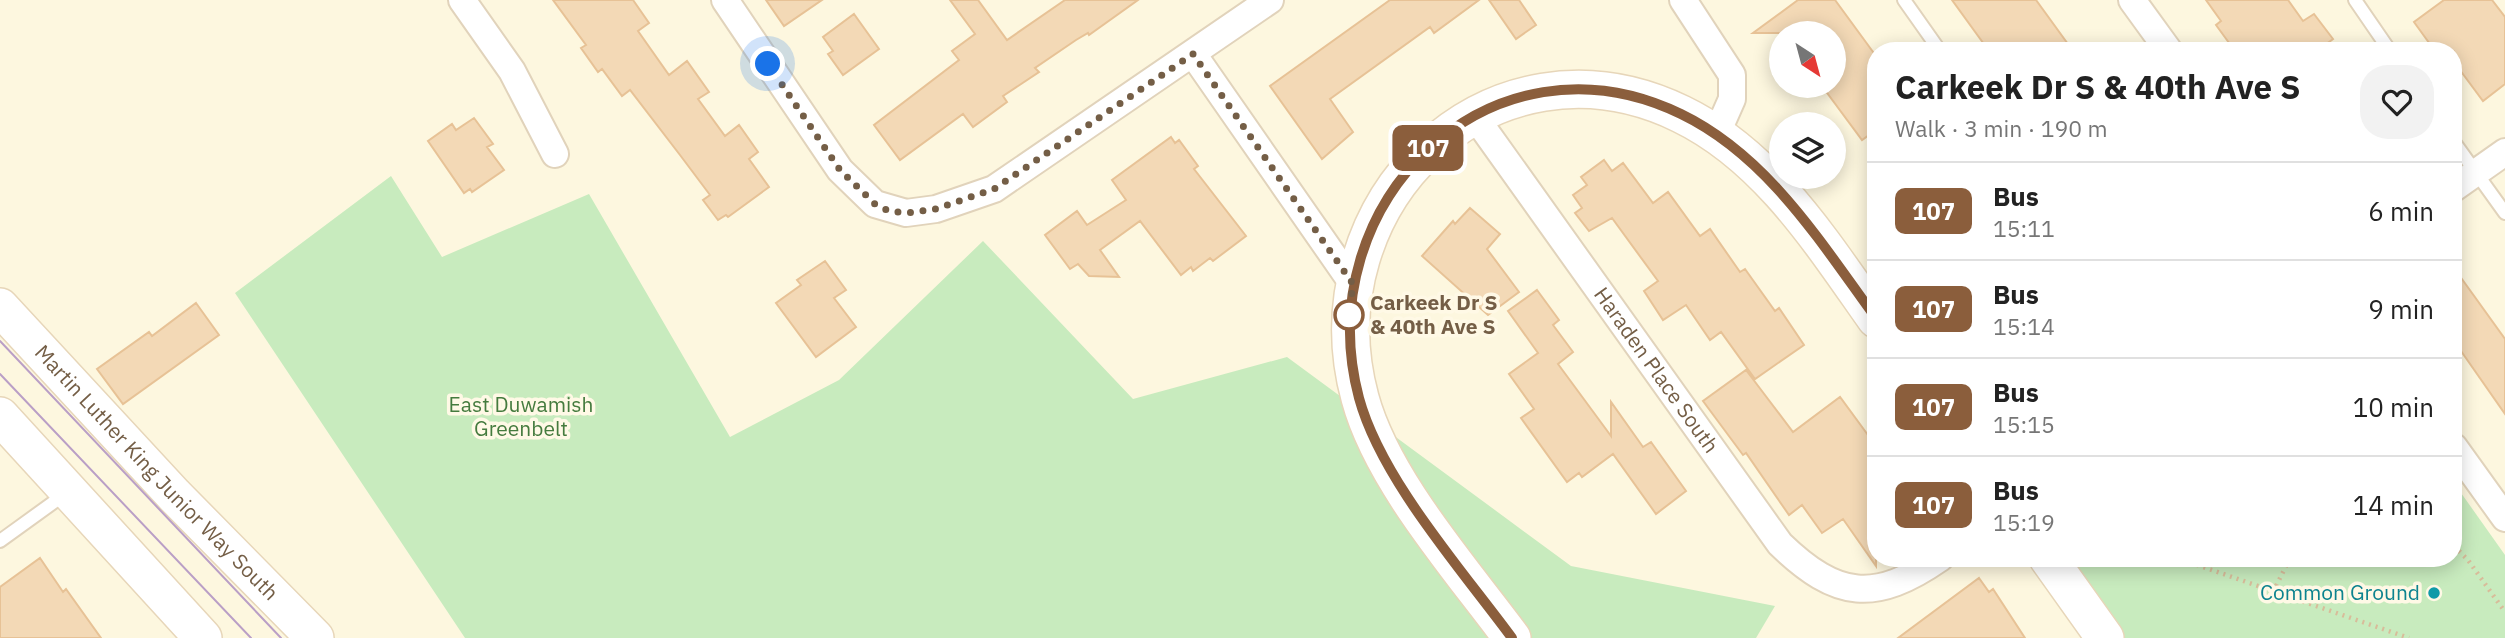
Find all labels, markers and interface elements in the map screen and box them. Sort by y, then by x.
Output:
north arrow [1769,21,1846,98]
map controls [1769,21,1846,189]
your location [750,46,785,81]
text: Carkeek Dr S & 40th Ave S [1895,65,2300,108]
button: heart [2360,65,2434,139]
button: layers [1769,112,1846,189]
text: Walk · 3 min · 190 m [1895,113,2108,143]
line badge: 107 [1388,125,1468,171]
text: 107 [1406,132,1450,164]
text: Bus [1993,179,2039,213]
text: 6 min [2368,194,2434,228]
text: 107 [1912,195,1955,227]
text: 15:11 [1993,213,2055,243]
text: Bus [1993,277,2039,311]
street label: Haraden Place South [1588,281,1726,458]
place label: Carkeek Dr S & 40th Ave S [1370,288,1498,340]
text: 9 min [2368,292,2434,326]
text: 107 [1912,293,1955,325]
marker: Carkeek Dr S & 40th Ave S [1334,300,1364,330]
text: 15:14 [1993,311,2055,341]
street label: Martin Luther King Junior Way South [29,338,285,606]
text: Bus [1993,375,2039,409]
park label: East Duwamish Greenbelt [449,390,593,442]
text: 10 min [2353,390,2434,424]
text: 107 [1912,391,1955,423]
text: 15:15 [1993,409,2055,439]
text: Bus [1993,473,2039,507]
text: 14 min [2353,488,2434,522]
text: 107 [1912,489,1955,521]
text: 15:19 [1993,507,2055,537]
place label: Common Ground [2260,578,2420,606]
marker: Common Ground [2426,585,2442,601]

